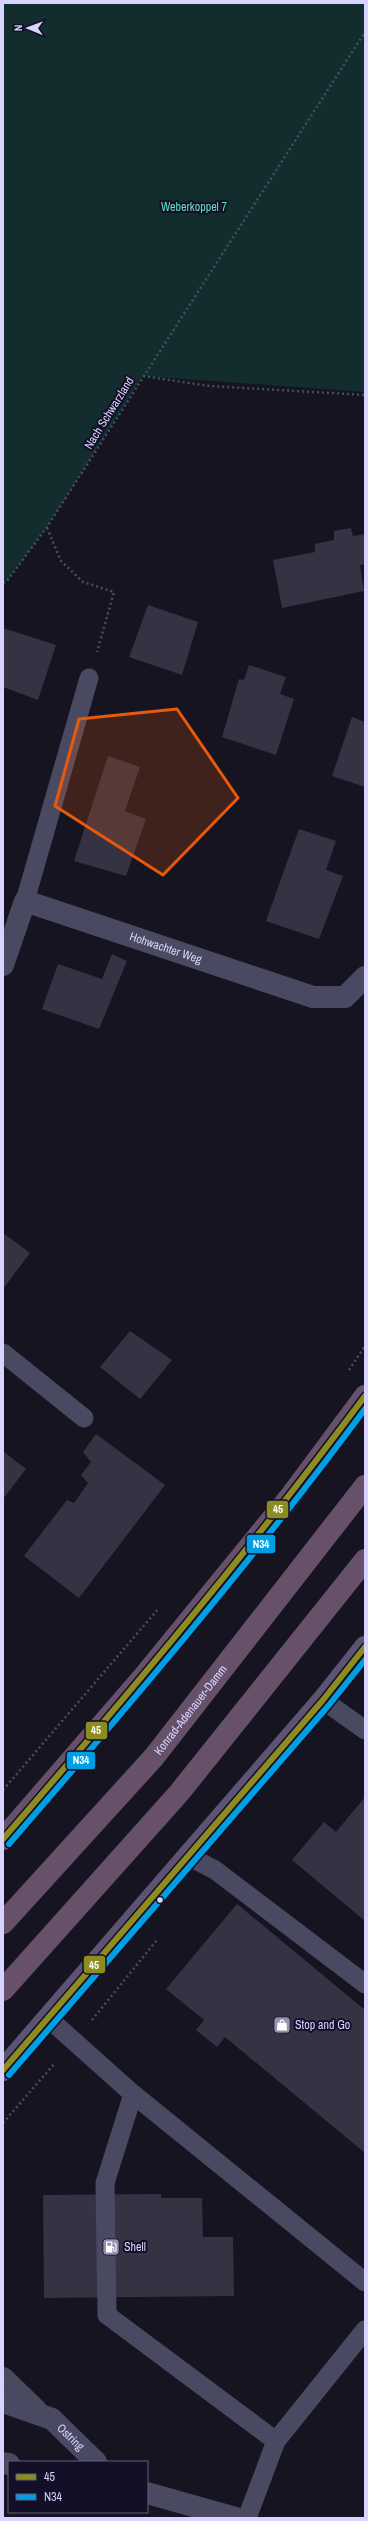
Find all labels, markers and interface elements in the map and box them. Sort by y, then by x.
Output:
north arrow [8,8,48,48]
text: N [11,24,25,31]
park label: Weberkoppel 7 [161,199,228,215]
street label: Nach Schwarzland [80,374,138,452]
street label: Hohwachter Weg [127,928,205,968]
line badge: 45 [266,1500,289,1519]
text: 45 [273,1502,283,1516]
line badge: N34 [246,1534,276,1554]
text: N34 [253,1537,269,1551]
street label: Konrad-Adenauer-Damm [150,1662,231,1758]
line badge: 45 [85,1721,108,1740]
text: 45 [91,1723,101,1737]
line badge: N34 [66,1751,96,1770]
text: N34 [73,1753,89,1767]
unlabelled marker [155,1895,165,1905]
line badge: 45 [83,1955,106,1974]
text: 45 [89,1958,99,1972]
shop icon: Stop and Go [272,2015,292,2035]
place label: Stop and Go [295,2017,350,2033]
fuel station icon: Shell [101,2237,121,2257]
place label: Shell [124,2239,146,2255]
street label: Ostring [54,2420,88,2455]
legend [8,2461,148,2513]
text: 45 [44,2469,55,2485]
text: N34 [44,2489,63,2505]

